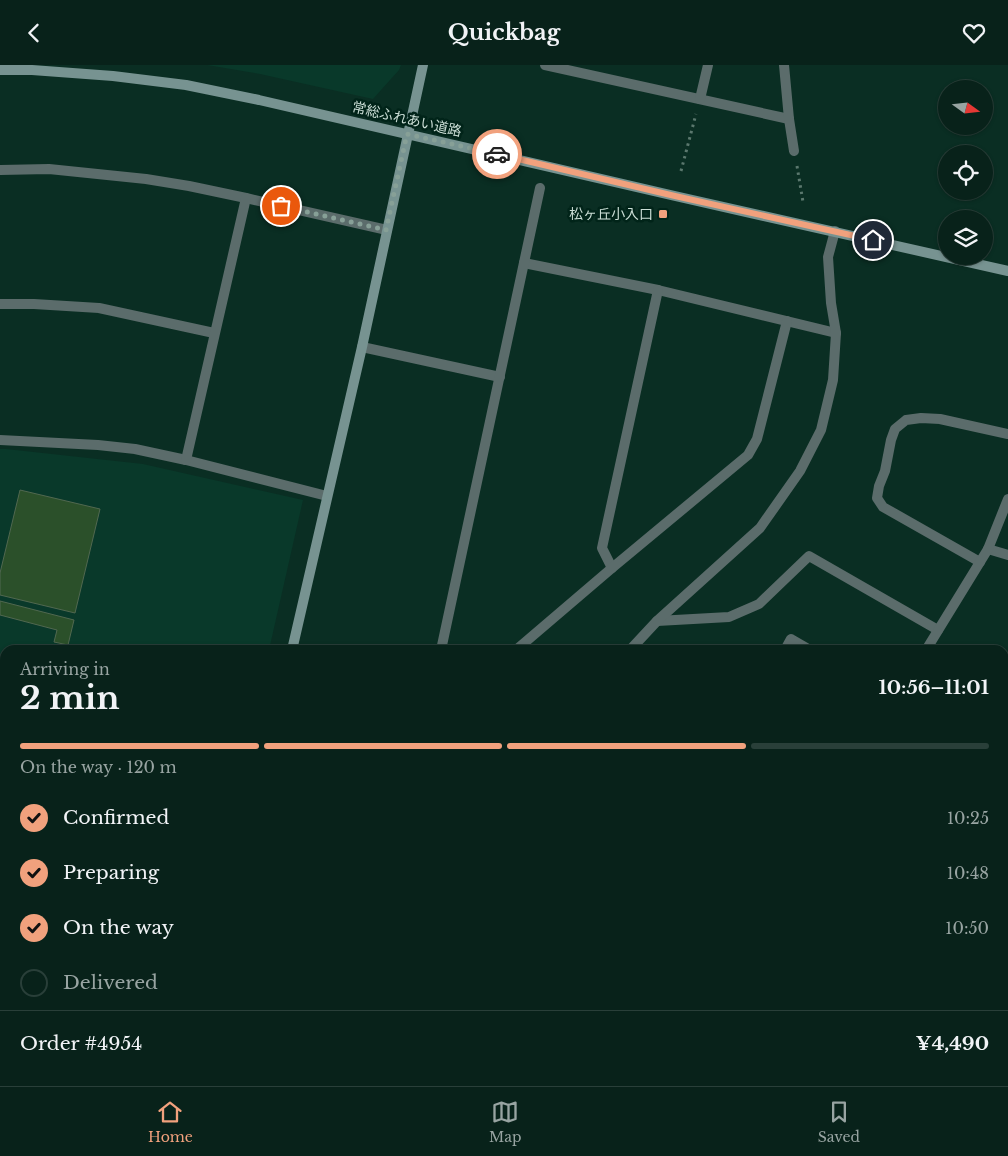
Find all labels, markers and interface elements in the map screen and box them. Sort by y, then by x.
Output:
icon: back [20,19,48,47]
text: Quickbag [448,19,560,46]
icon: heart [960,19,988,47]
north arrow [938,80,992,135]
map controls [938,80,993,265]
street label: 常総ふれあい道路 [350,98,464,140]
courier [472,129,522,179]
icon: car [483,140,511,168]
button: locate [938,145,993,200]
pin [260,185,302,227]
icon: bag [267,192,295,220]
place label: 松ヶ丘小入口 [569,205,653,223]
marker: 松ヶ丘小入口 [657,208,669,220]
button: layers [938,210,993,265]
pin [852,219,894,261]
icon: home [859,226,887,254]
text: Arriving in [20,659,110,679]
text: 10:56–11:01 [878,676,989,699]
text: 2 min [20,678,120,718]
text: On the way · 120 m [20,757,177,777]
icon: check [20,804,48,832]
text: Confirmed [63,806,169,829]
text: 10:25 [947,808,989,828]
icon: check [20,859,48,887]
text: Preparing [63,861,159,884]
text: 10:48 [947,863,989,883]
icon: check [20,914,48,942]
text: On the way [63,916,174,939]
text: 10:50 [945,918,989,938]
text: Delivered [63,971,158,994]
text: Order #4954 [20,1032,142,1055]
text: ¥4,490 [915,1032,989,1055]
tab: Home [148,1098,193,1146]
tab: Map [489,1098,522,1146]
tab: Saved [818,1098,860,1146]

